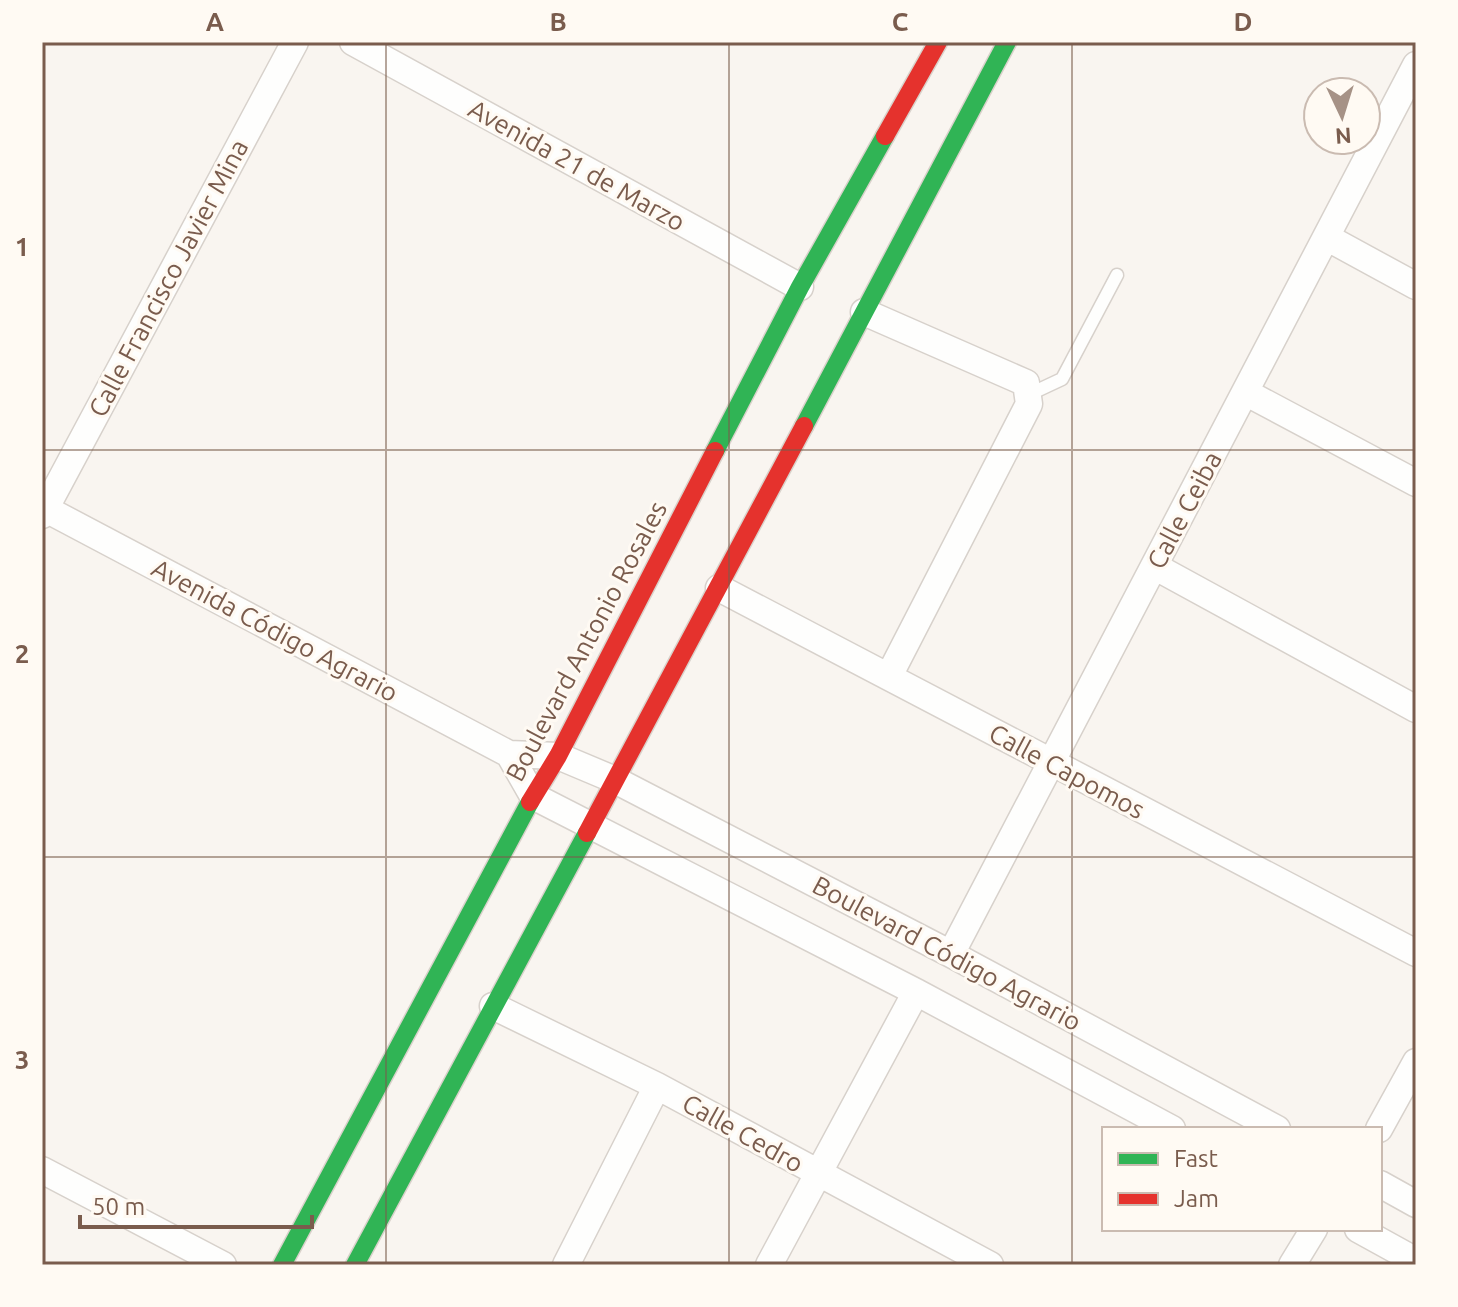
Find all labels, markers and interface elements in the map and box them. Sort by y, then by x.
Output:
text: A [206,7,225,36]
text: B [549,7,567,36]
text: C [892,7,909,36]
text: D [1234,7,1252,36]
north arrow [1302,76,1382,156]
street label: Avenida 21 de Marzo [464,93,690,237]
text: N [1334,123,1352,149]
street label: Calle Francisco Javier Mina [82,134,254,422]
text: 1 [15,232,29,261]
street label: Calle Ceiba [1141,446,1227,574]
street label: Boulevard Antonio Rosales [500,496,672,786]
street label: Avenida Código Agrario [147,553,403,707]
text: 2 [15,639,29,668]
street label: Calle Capomos [984,718,1150,824]
street label: Boulevard Código Agrario [808,870,1086,1036]
text: 3 [15,1045,29,1074]
street label: Calle Cedro [677,1088,809,1178]
legend [1102,1127,1382,1231]
text: Fast [1174,1145,1218,1172]
scale bar [80,1179,312,1229]
text: Jam [1174,1185,1219,1212]
text: 50 m [92,1193,145,1220]

